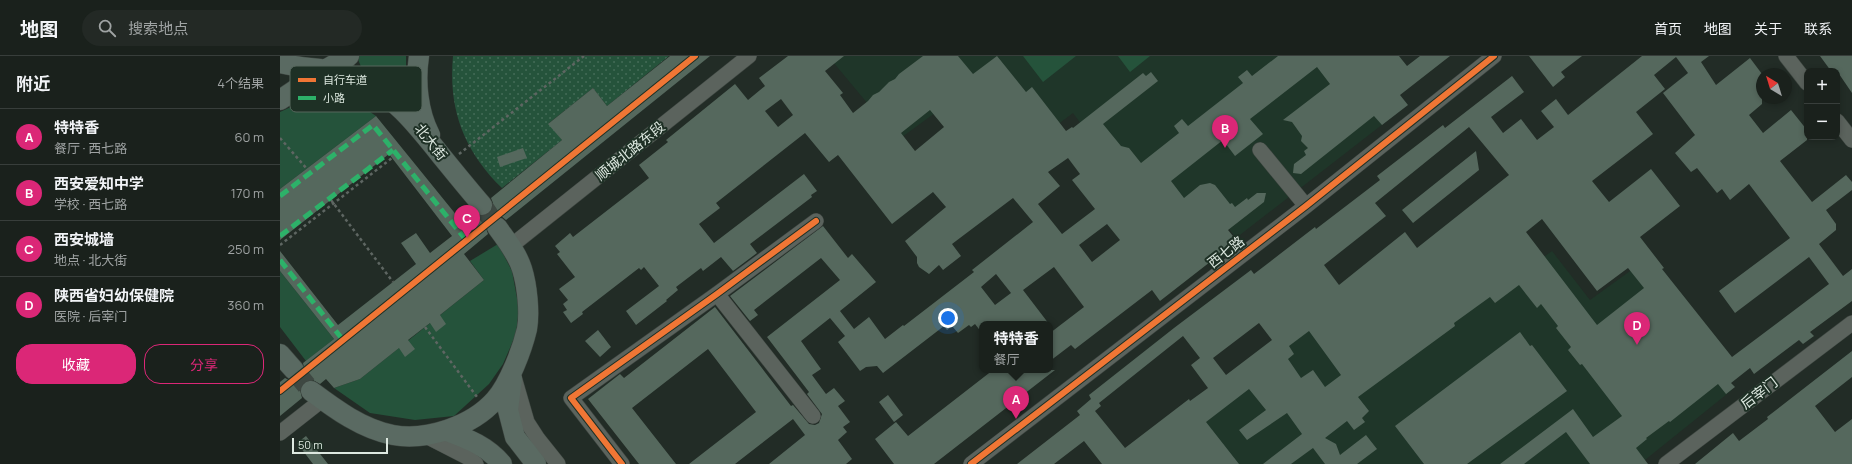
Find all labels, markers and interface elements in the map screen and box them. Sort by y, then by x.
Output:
search box [82,10,362,46]
text: 地图 [20,16,58,42]
icon: search [96,17,118,39]
text: 搜索地点 [128,18,188,39]
text: 首页 [1654,19,1682,38]
text: 地图 [1704,19,1732,38]
text: 关于 [1754,19,1782,38]
text: 联系 [1804,19,1832,38]
legend [290,66,422,112]
north arrow [1756,68,1792,104]
map controls [1804,68,1840,140]
button: + [1804,68,1840,104]
text: 附近 [16,72,50,95]
text: 自行车道 [323,72,367,87]
text: 4个结果 [217,74,264,92]
text: 小路 [323,90,345,105]
button: − [1804,104,1840,140]
pin: B [1212,115,1238,148]
text: 特特香 [54,117,99,138]
street label: 顺城北路东段 [591,117,668,184]
street label: 北大街 [411,119,452,164]
text: A [25,128,33,146]
text: 60 m [234,128,264,146]
text: 餐厅 · 西七路 [54,139,127,157]
text: 西安爱知中学 [54,173,144,194]
text: B [25,184,33,202]
text: 170 m [231,184,264,202]
text: 学校 · 西七路 [54,195,127,213]
pin: C [454,205,480,238]
text: 西安城墙 [54,229,114,250]
street label: 西七路 [1203,231,1248,272]
text: C [24,240,34,258]
text: 250 m [228,240,264,258]
text: 地点 · 北大街 [54,251,127,269]
text: 陕西省妇幼保健院 [54,285,174,306]
text: D [24,296,34,314]
text: 360 m [227,296,264,314]
text: 医院 · 后宰门 [54,307,127,325]
your location [938,308,958,328]
pin: D [1624,312,1650,345]
popup [979,321,1053,373]
text: 特特香 [993,328,1039,349]
button: 收藏 [16,344,136,384]
button: 分享 [144,344,264,384]
text: 餐厅 [993,350,1020,368]
street label: 后宰门 [1736,372,1781,413]
pin: A [1003,386,1029,419]
scale bar [292,436,388,455]
text: 50 m [298,437,323,452]

